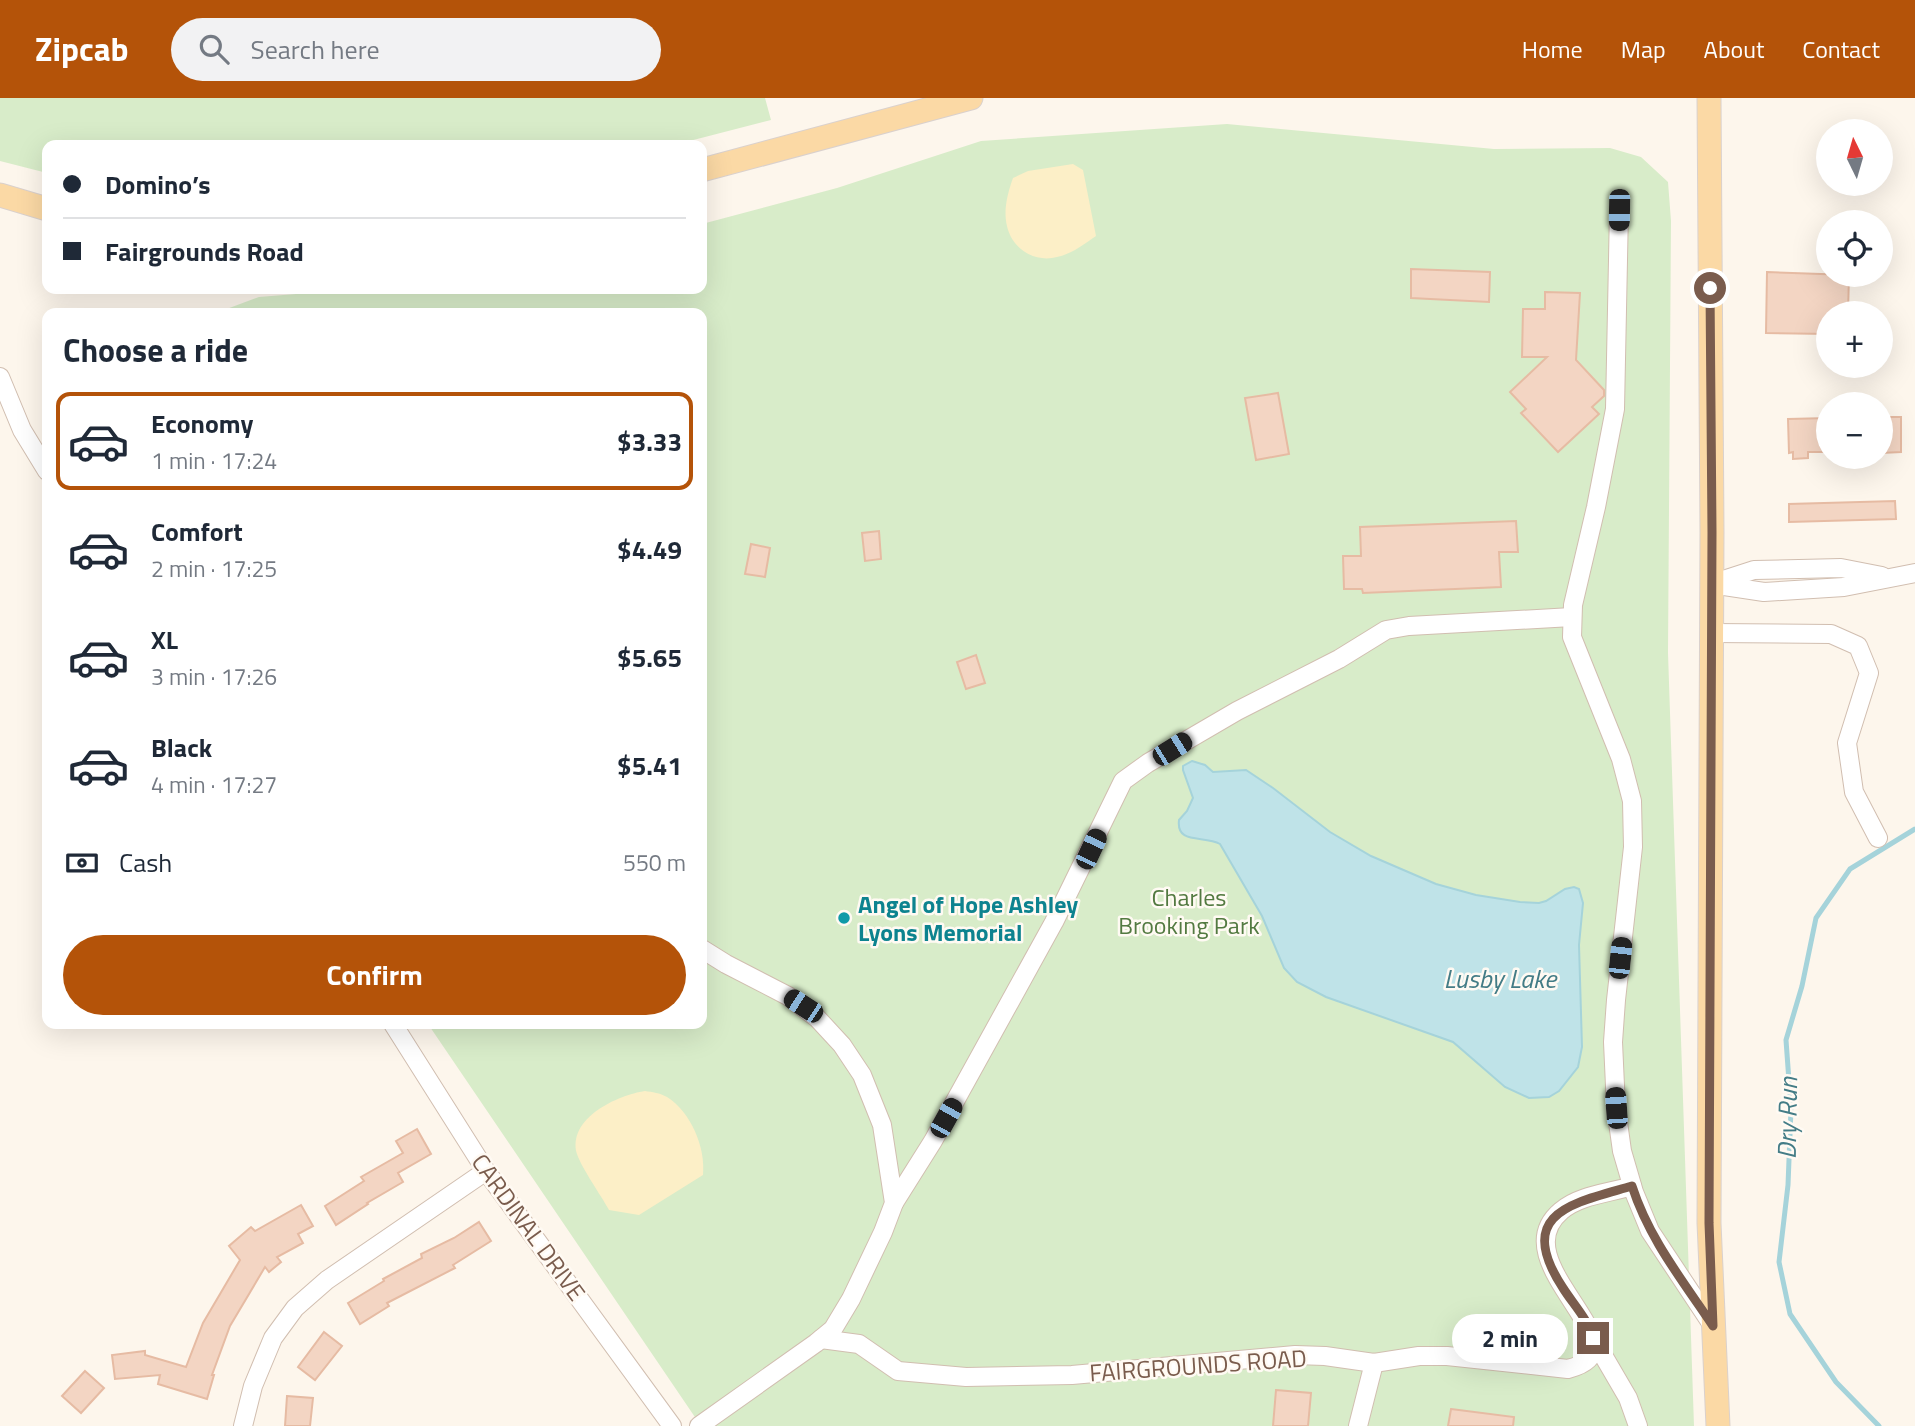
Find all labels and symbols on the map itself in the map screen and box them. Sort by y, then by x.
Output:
north arrow [1816,119,1894,196]
car [1609,189,1630,231]
route start [1694,272,1726,304]
car [1149,729,1196,769]
car [1073,826,1110,872]
park label: Charles Brooking Park [1118,879,1260,943]
place label: Angel of Hope Ashley Lyons Memorial [858,886,1078,950]
marker: Angel of Hope Ashley Lyons Memorial [836,910,852,926]
car [1608,936,1633,980]
water label: Lusby Lake [1444,959,1558,998]
car [780,986,827,1026]
water label: Dry Run [1767,1076,1807,1159]
car [1605,1086,1628,1130]
car [927,1095,966,1141]
street label: CARDINAL DRIVE [463,1146,595,1308]
callout: 2 min [1453,1314,1568,1362]
route end [1577,1322,1609,1354]
street label: FAIRGROUNDS ROAD [1088,1339,1308,1391]

